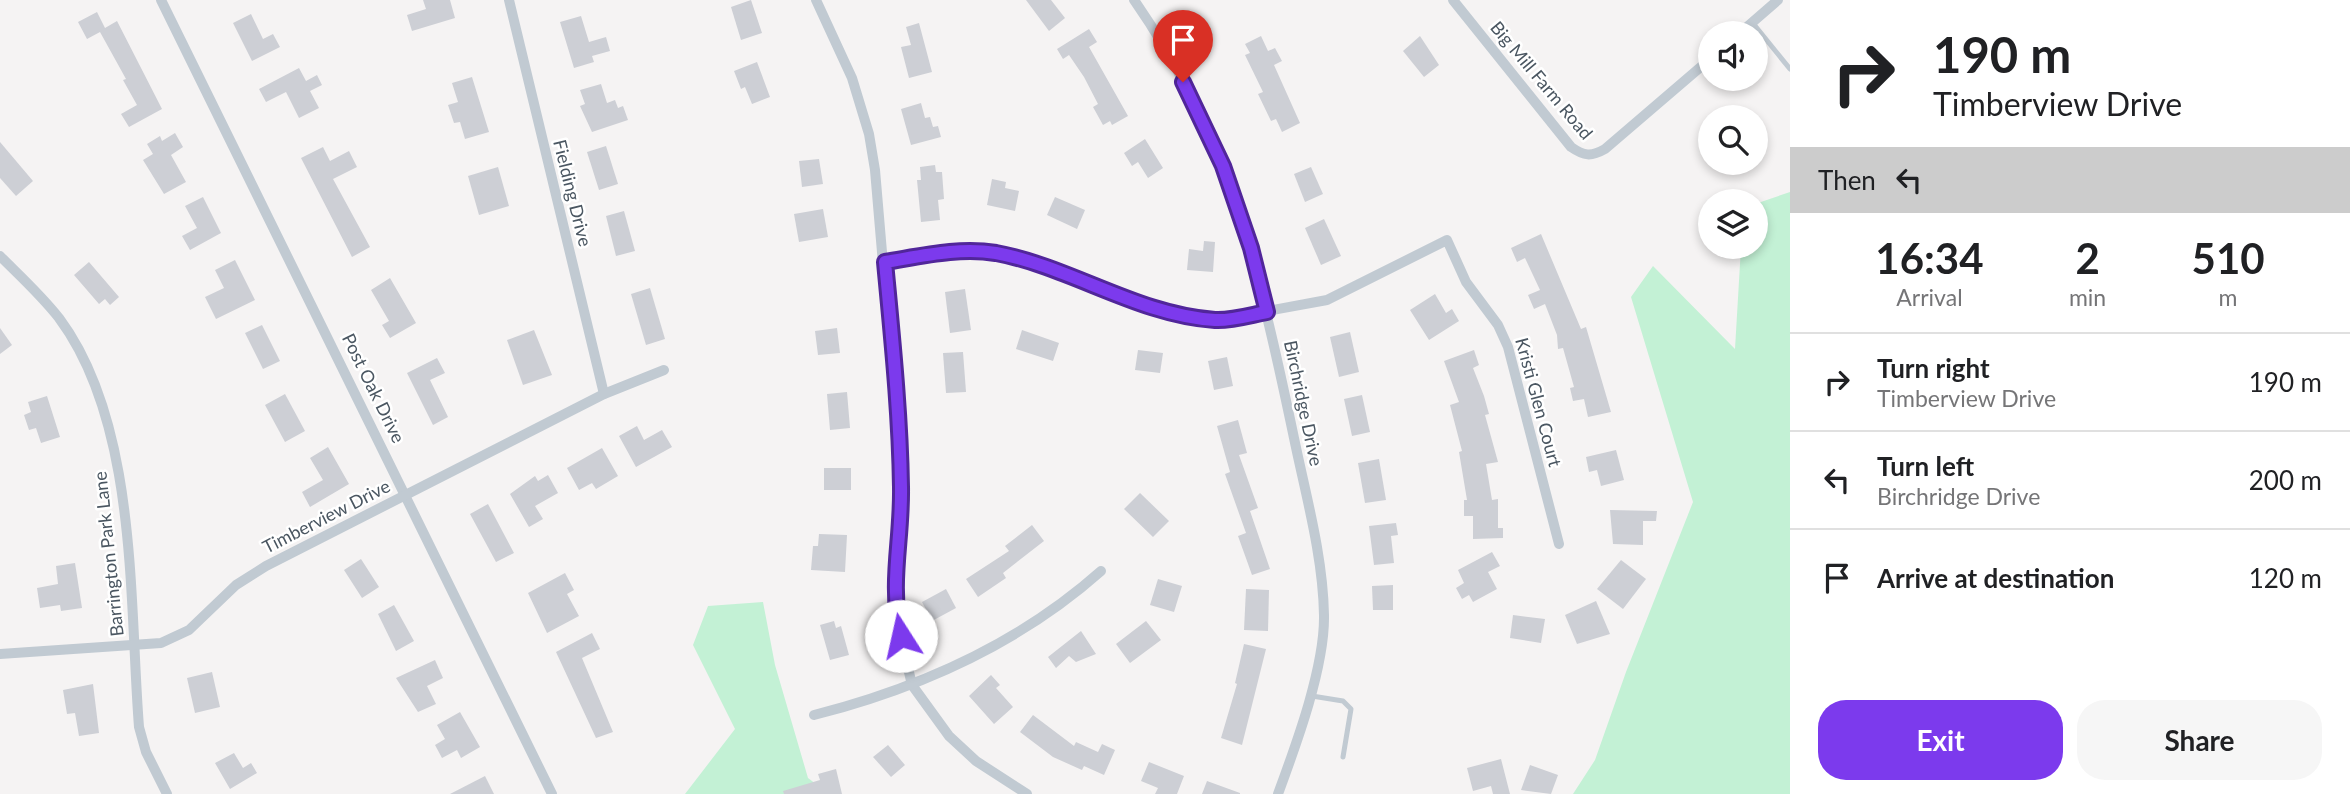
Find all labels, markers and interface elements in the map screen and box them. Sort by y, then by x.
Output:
pin [1153,10,1213,82]
street label: Big Mill Farm Road [1486,16,1598,144]
icon: arrive [1164,21,1202,59]
map controls [1698,21,1768,259]
button: sound [1698,21,1768,91]
text: 190 m [1933,25,2071,83]
icon: right [1818,28,1909,119]
text: Timberview Drive [1933,84,2182,123]
button: search [1698,105,1768,175]
street label: Fielding Drive [549,137,597,249]
icon: left [1890,161,1928,199]
text: Then [1818,164,1876,196]
button: layers [1698,189,1768,259]
text: 16:34 [1875,233,1984,283]
text: 2 [2075,233,2100,283]
text: 510 [2192,233,2265,283]
text: Arrival [1896,283,1963,311]
text: min [2069,283,2106,311]
text: m [2219,283,2238,311]
street label: Post Oak Drive [338,330,410,446]
street label: Kristi Glen Court [1511,335,1567,470]
street label: Birchridge Drive [1280,338,1328,468]
text: Turn right [1877,352,1990,384]
icon: right [1818,363,1856,401]
text: 190 m [2249,366,2322,398]
text: Timberview Drive [1877,384,2056,412]
text: Turn left [1877,450,1974,482]
icon: left [1818,461,1856,499]
text: 200 m [2249,464,2322,496]
street label: Barrington Park Lane [88,470,128,638]
street label: Timberview Drive [259,474,393,558]
text: Birchridge Drive [1877,482,2040,510]
icon: arrive [1818,559,1856,597]
text: Arrive at destination [1877,562,2114,594]
text: 120 m [2249,562,2322,594]
position arrow [864,599,938,673]
button: Exit [1818,700,2063,780]
button: Share [2077,700,2322,780]

